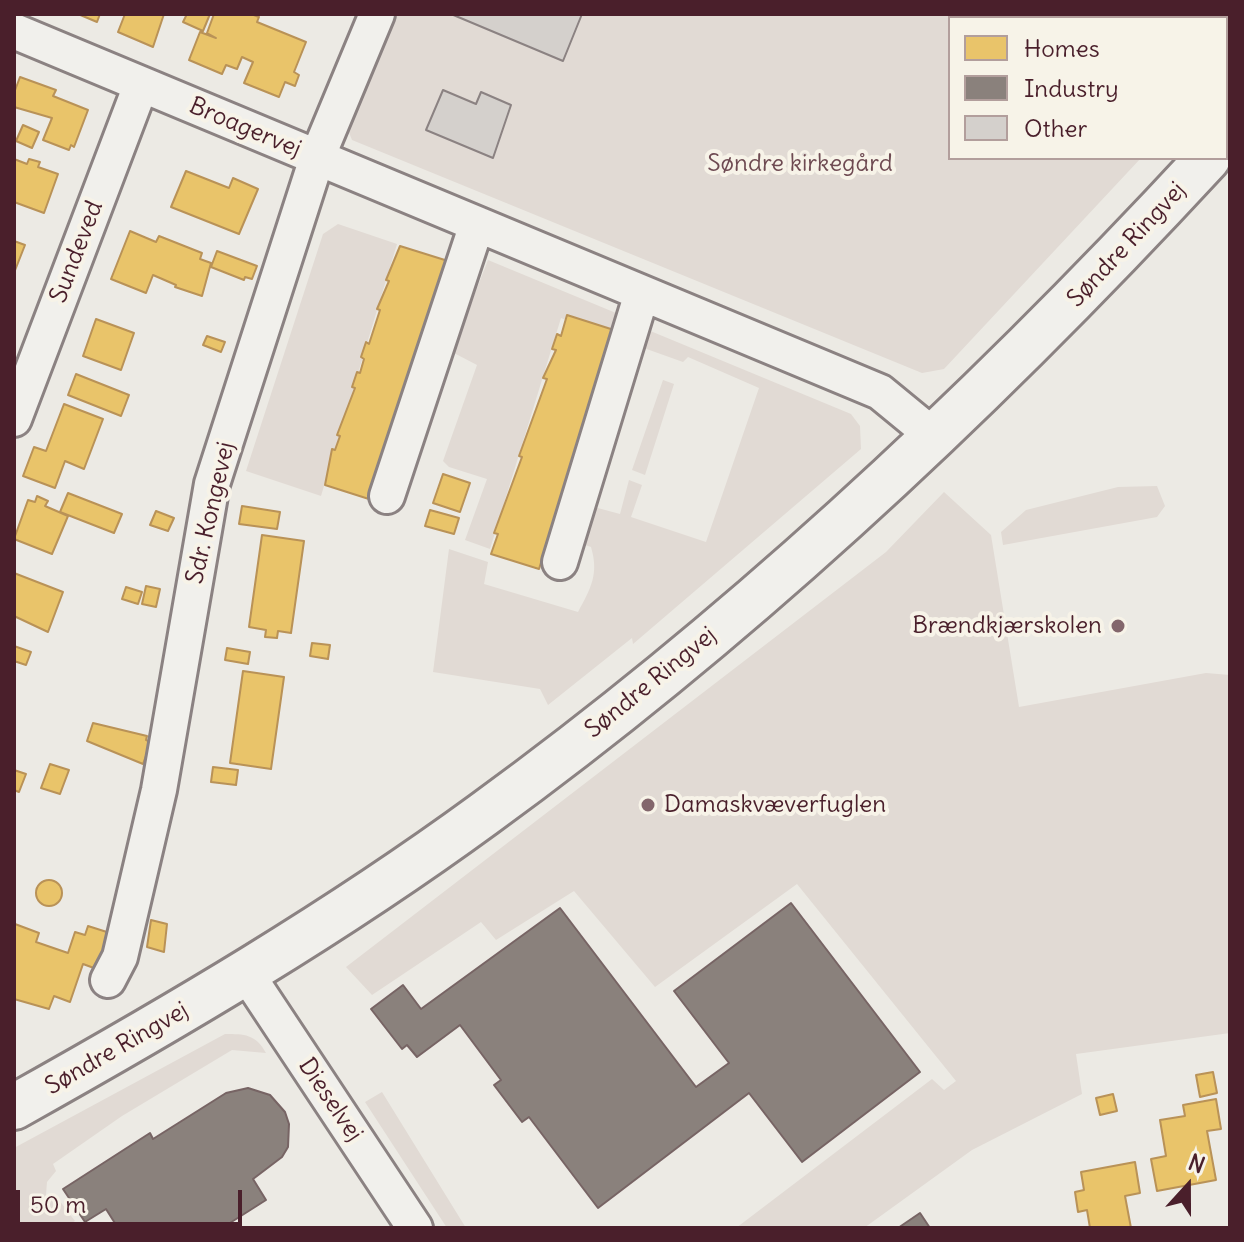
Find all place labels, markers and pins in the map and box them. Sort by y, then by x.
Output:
place label: Brændkjærskolen [912,612,1102,640]
marker: Brændkjærskolen [1109,617,1127,635]
place label: Damaskvæverfuglen [664,791,886,819]
marker: Damaskvæverfuglen [639,796,657,814]

